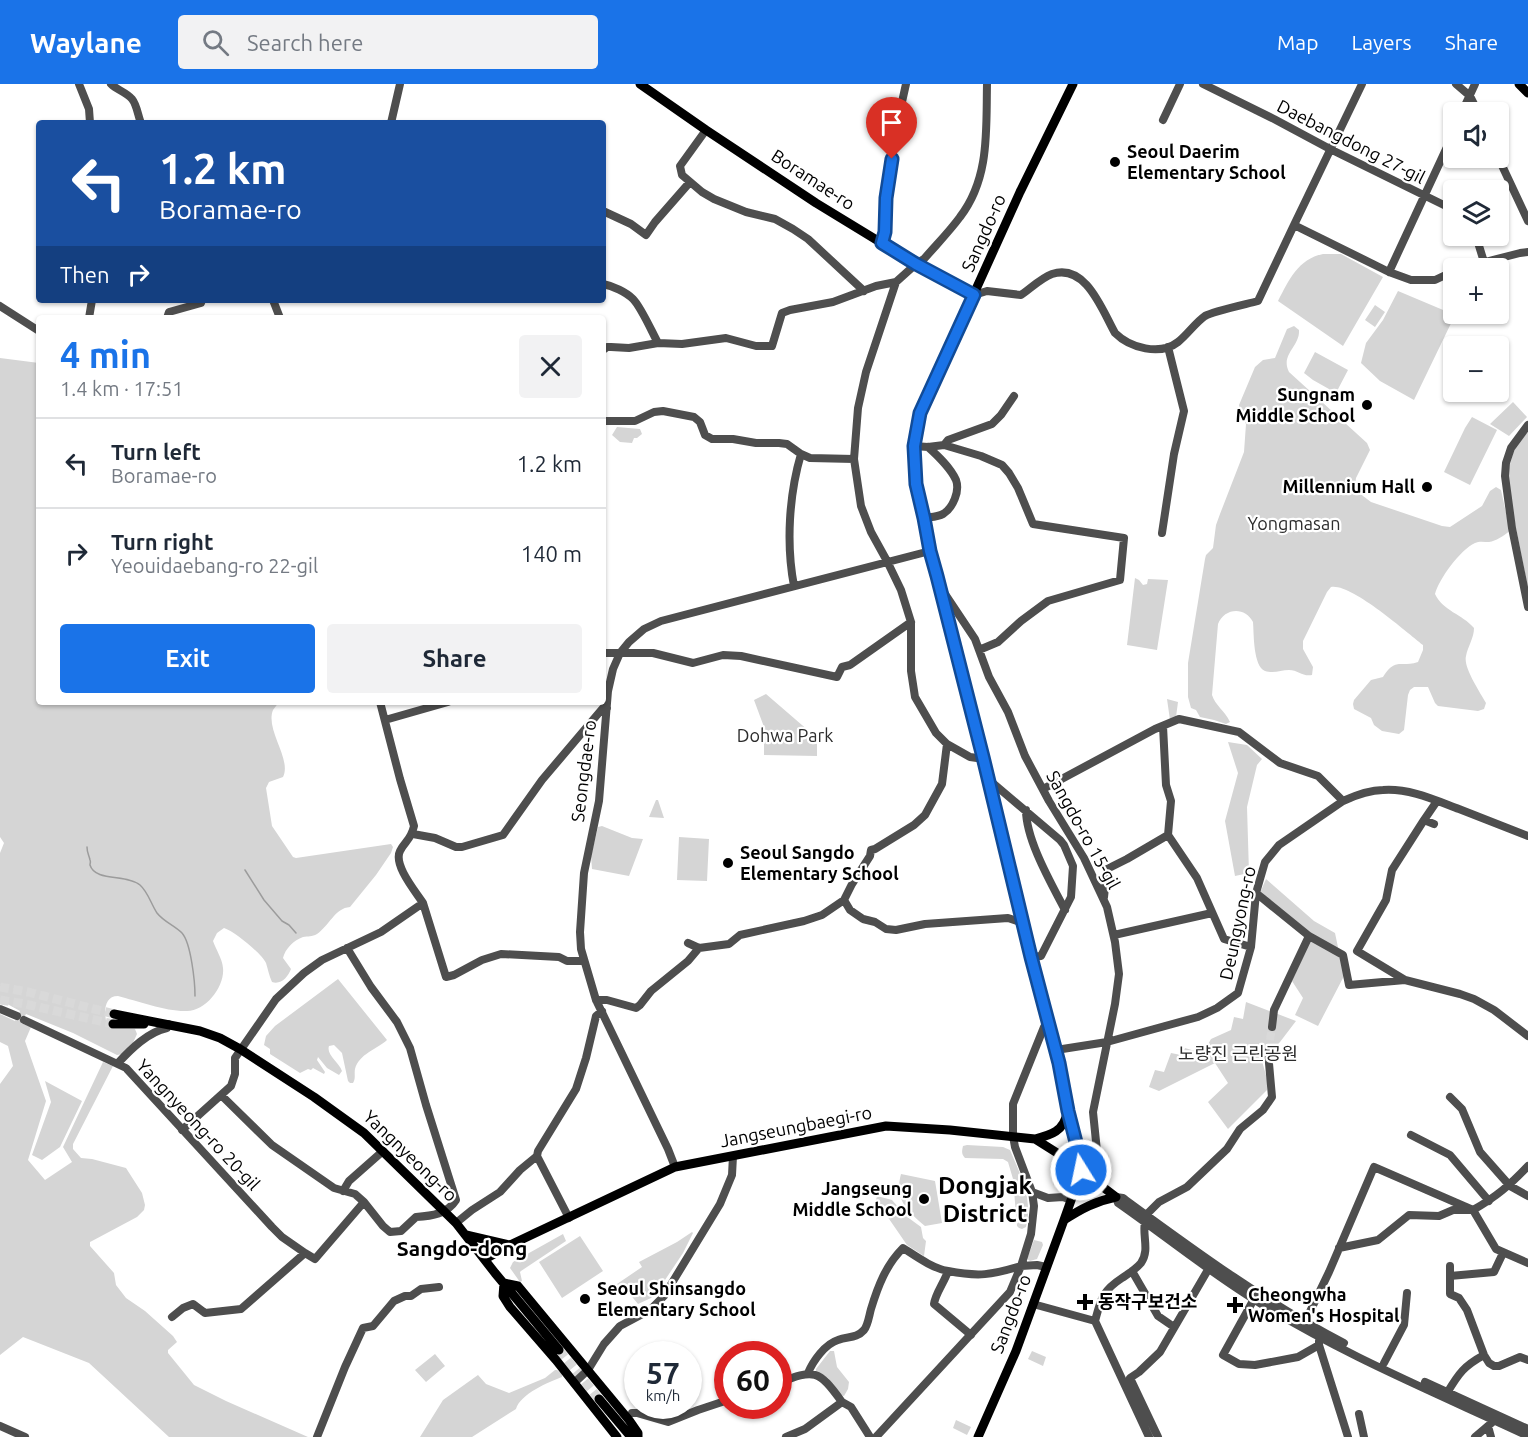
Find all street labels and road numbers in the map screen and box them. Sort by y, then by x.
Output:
street label: Daebangdong 27-gil [1274,95,1429,187]
street label: Boramae-ro [768,145,859,213]
street label: Sangdo-ro [957,191,1009,275]
street label: Seongdae-ro [567,719,599,823]
street label: Sangdo-ro 15-gil [1043,767,1125,892]
street label: Deungyong-ro [1215,864,1259,982]
street label: Yangnyeong-ro 20-gil [133,1055,265,1194]
street label: Jangseungbaegi-ro [718,1101,873,1151]
street label: Yangnyeong-ro [360,1106,462,1205]
street label: Sangdo-ro [986,1271,1034,1356]

